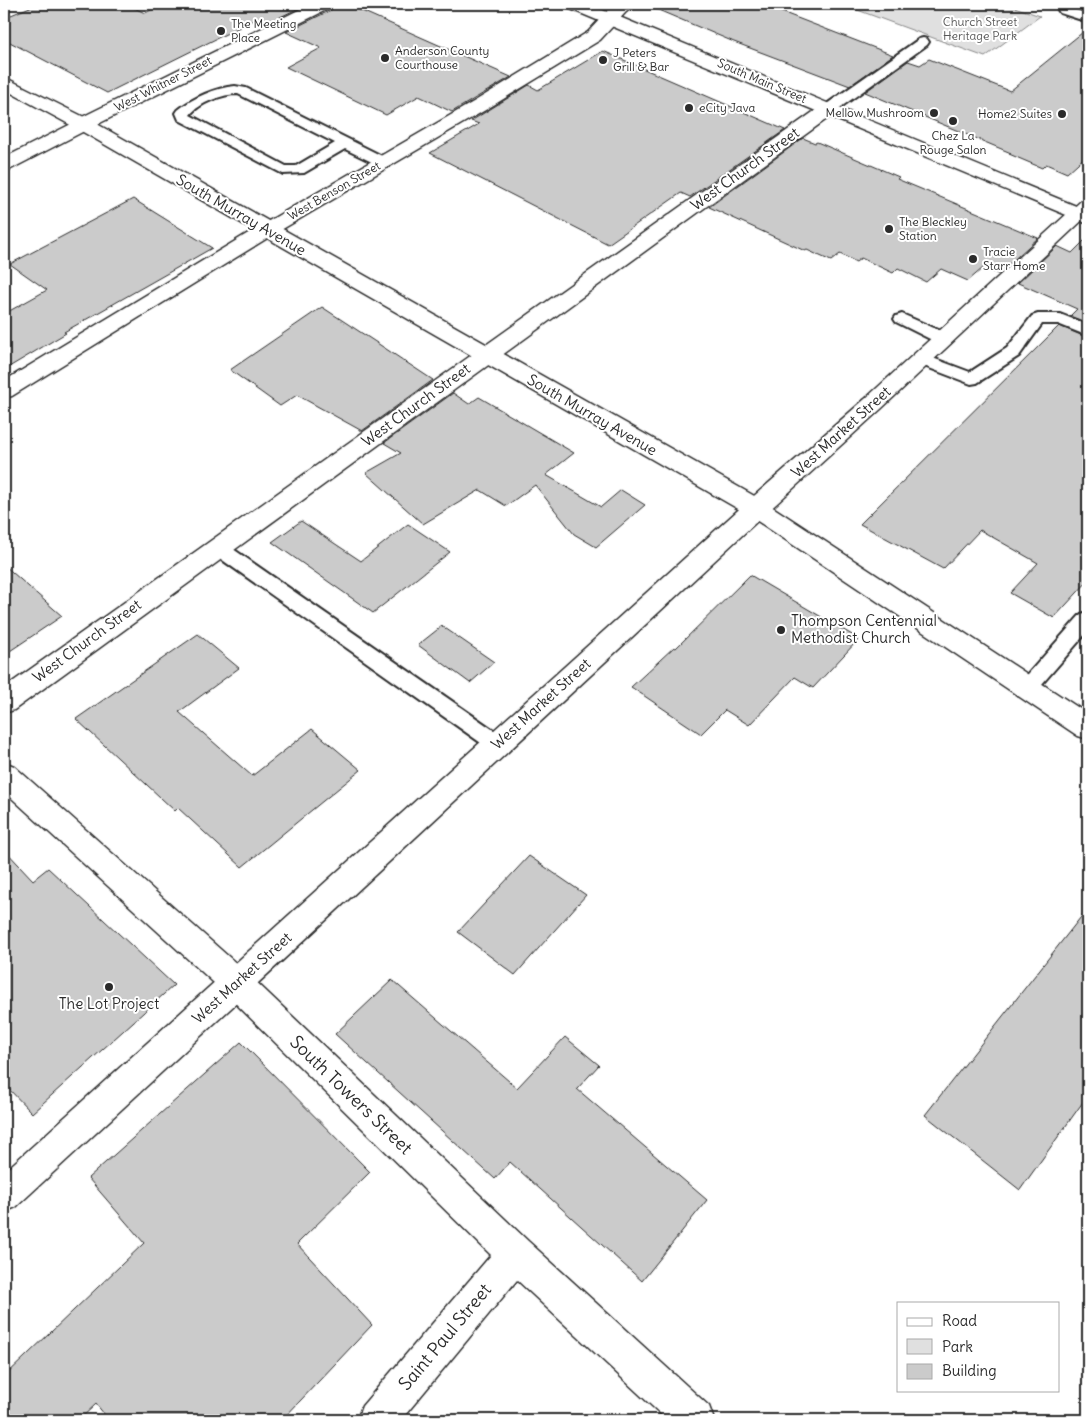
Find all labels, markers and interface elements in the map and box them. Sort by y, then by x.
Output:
park label: Church Street Heritage Park [943,14,1017,43]
place label: The Meeting Place [231,16,297,45]
marker: The Meeting Place [215,25,227,37]
place label: Anderson County Courthouse [395,43,489,72]
place label: J Peters Grill & Bar [613,45,669,74]
marker: Anderson County Courthouse [379,52,391,64]
street label: West Whitner Street [112,53,214,115]
marker: J Peters Grill & Bar [597,54,609,66]
street label: South Main Street [715,55,809,106]
place label: eCity Java [699,100,755,115]
marker: eCity Java [683,102,695,114]
place label: Mellow Mushroom [826,105,924,120]
place label: Home2 Suites [978,106,1052,121]
marker: Mellow Mushroom [928,107,940,119]
marker: Home2 Suites [1056,108,1068,120]
marker: Chez La Rouge Salon [947,115,959,127]
street label: West Church Street [687,123,803,214]
place label: Chez La Rouge Salon [919,128,987,157]
street label: West Benson Street [285,158,383,223]
street label: South Murray Avenue [173,170,309,259]
place label: The Bleckley Station [899,214,967,243]
marker: The Bleckley Station [883,223,895,235]
place label: Tracie Starr Home [983,244,1045,273]
marker: Tracie Starr Home [967,253,979,265]
street label: West Church Street [358,359,474,450]
street label: South Murray Avenue [524,370,660,459]
street label: West Market Street [787,382,894,481]
street label: West Church Street [29,595,145,686]
place label: Thompson Centennial Methodist Church [791,611,937,647]
marker: Thompson Centennial Methodist Church [775,624,787,636]
street label: West Market Street [487,654,594,753]
street label: West Market Street [188,928,295,1027]
marker: The Lot Project [103,981,115,993]
place label: The Lot Project [59,994,159,1013]
street label: South Towers Street [285,1030,417,1159]
street label: Saint Paul Street [393,1279,496,1395]
legend [897,1302,1060,1392]
text: Road [942,1311,977,1330]
text: Park [942,1337,973,1356]
text: Building [942,1361,997,1380]

